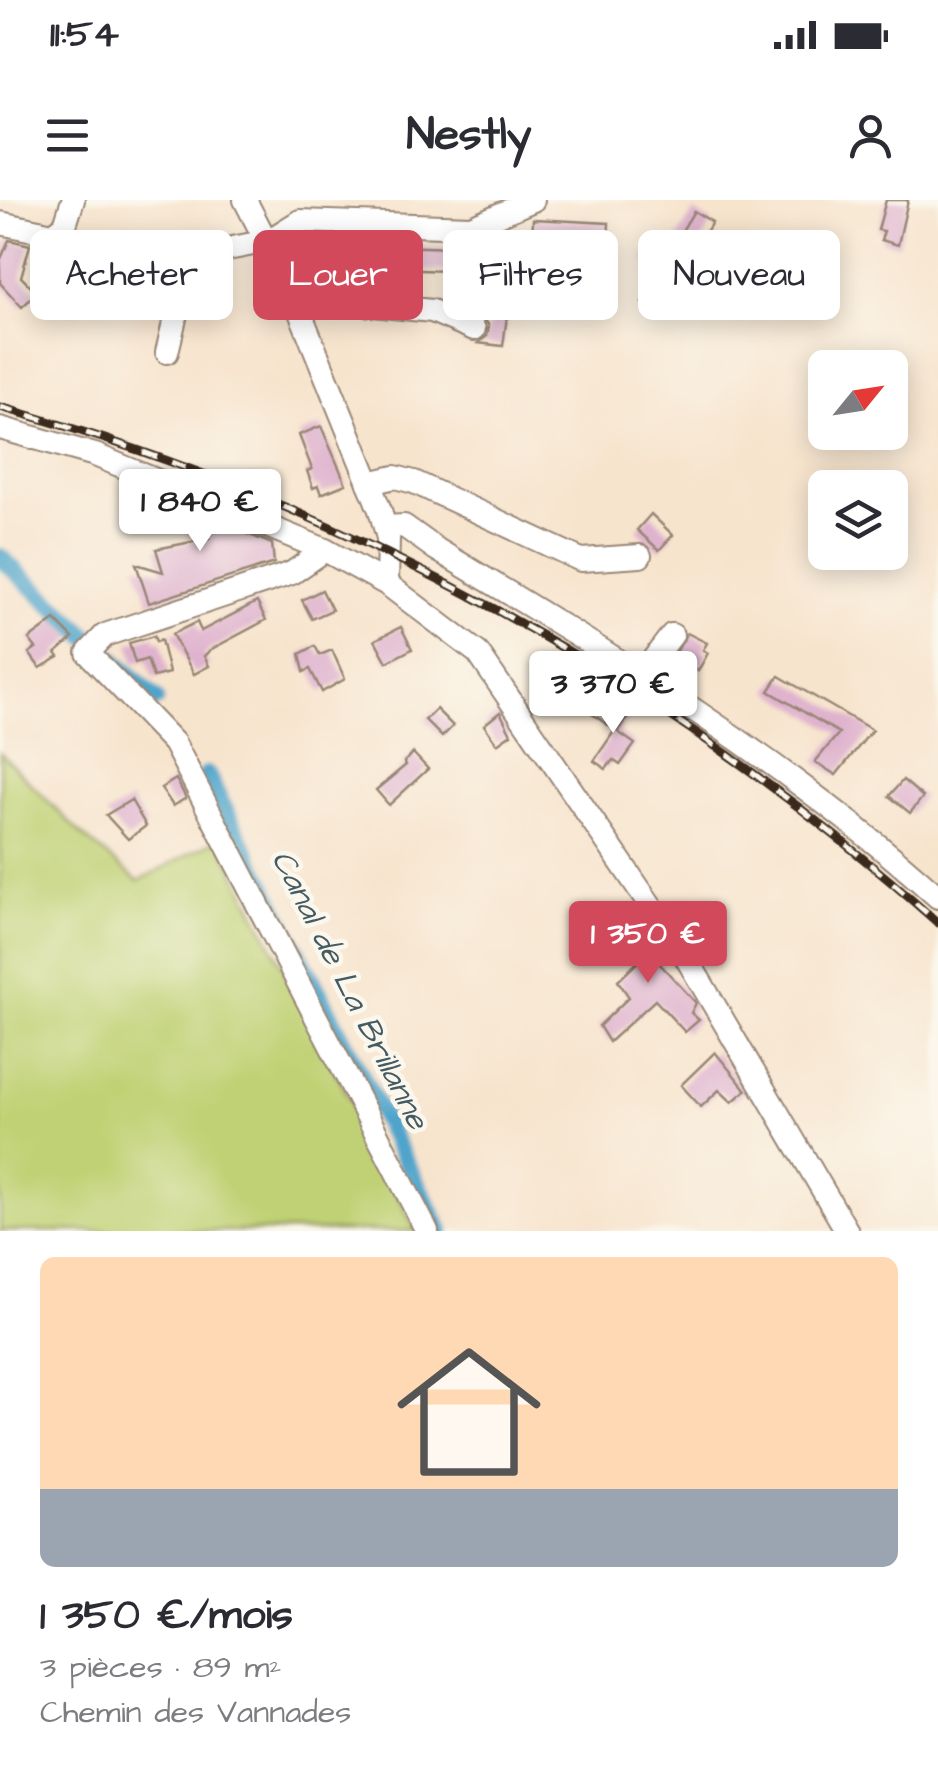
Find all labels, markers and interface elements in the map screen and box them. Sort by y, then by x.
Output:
text: 11:54 [50,9,119,61]
text: Nestly [406,104,532,166]
icon: menu [40,108,95,163]
icon: person [843,108,898,163]
chip: Acheter [30,230,233,320]
chip: Louer [253,230,423,320]
chip: Filtres [443,230,618,320]
chip: Nouveau [638,230,840,320]
north arrow [808,350,908,450]
map controls [808,350,908,570]
pin: 1 840 € [108,469,292,554]
button: layers [808,470,908,570]
text: 1 840 € [141,479,259,524]
pin: 3 370 € [521,651,705,736]
text: 3 370 € [551,661,675,706]
water label: Canal de La Brillanne [260,842,440,1139]
pin: 1 350 € [556,901,740,986]
text: 1 350 € [591,911,705,956]
icon: home [379,1322,559,1502]
text: 1 350 €/mois [40,1587,293,1645]
text: 3 pièces · 89 m² [40,1645,282,1690]
text: Chemin des Vannades [40,1690,351,1735]

